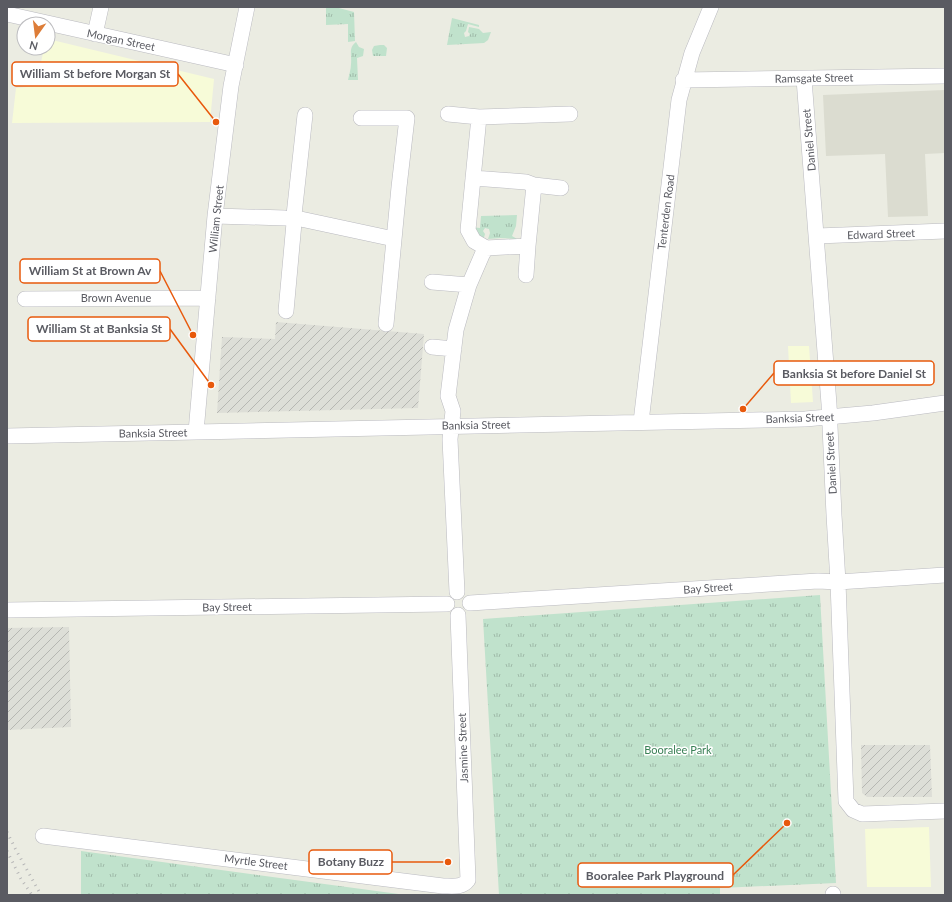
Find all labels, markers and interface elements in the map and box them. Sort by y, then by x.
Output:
north arrow [16,16,56,56]
street label: Morgan Street [86,26,156,53]
text: N [28,39,39,54]
callout: William St before Morgan St [12,62,178,86]
text: William St before Morgan St [20,66,171,81]
street label: Ramsgate Street [775,70,853,85]
street label: Daniel Street [799,108,818,172]
street label: Tenterden Road [654,173,677,250]
street label: William Street [205,184,226,254]
street label: Edward Street [847,226,915,241]
callout: William St at Brown Av [20,259,160,283]
text: William St at Brown Av [29,263,152,278]
street label: Brown Avenue [81,291,151,304]
callout: William St at Banksia St [28,317,170,341]
text: William St at Banksia St [36,321,163,336]
callout: Banksia St before Daniel St [774,361,934,385]
text: Banksia St before Daniel St [782,366,926,381]
street label: Banksia Street [765,410,835,425]
street label: Banksia Street [441,417,511,432]
street label: Banksia Street [118,425,188,440]
street label: Daniel Street [822,431,839,495]
street label: Bay Street [683,579,733,596]
street label: Bay Street [202,600,252,613]
street label: Jasmine Street [455,713,470,783]
park label: Booralee Park [644,743,712,756]
callout: Botany Buzz [309,850,392,874]
street label: Myrtle Street [224,851,289,872]
text: Botany Buzz [318,854,385,869]
callout: Booralee Park Playground [578,863,733,887]
text: Booralee Park Playground [586,868,724,883]

